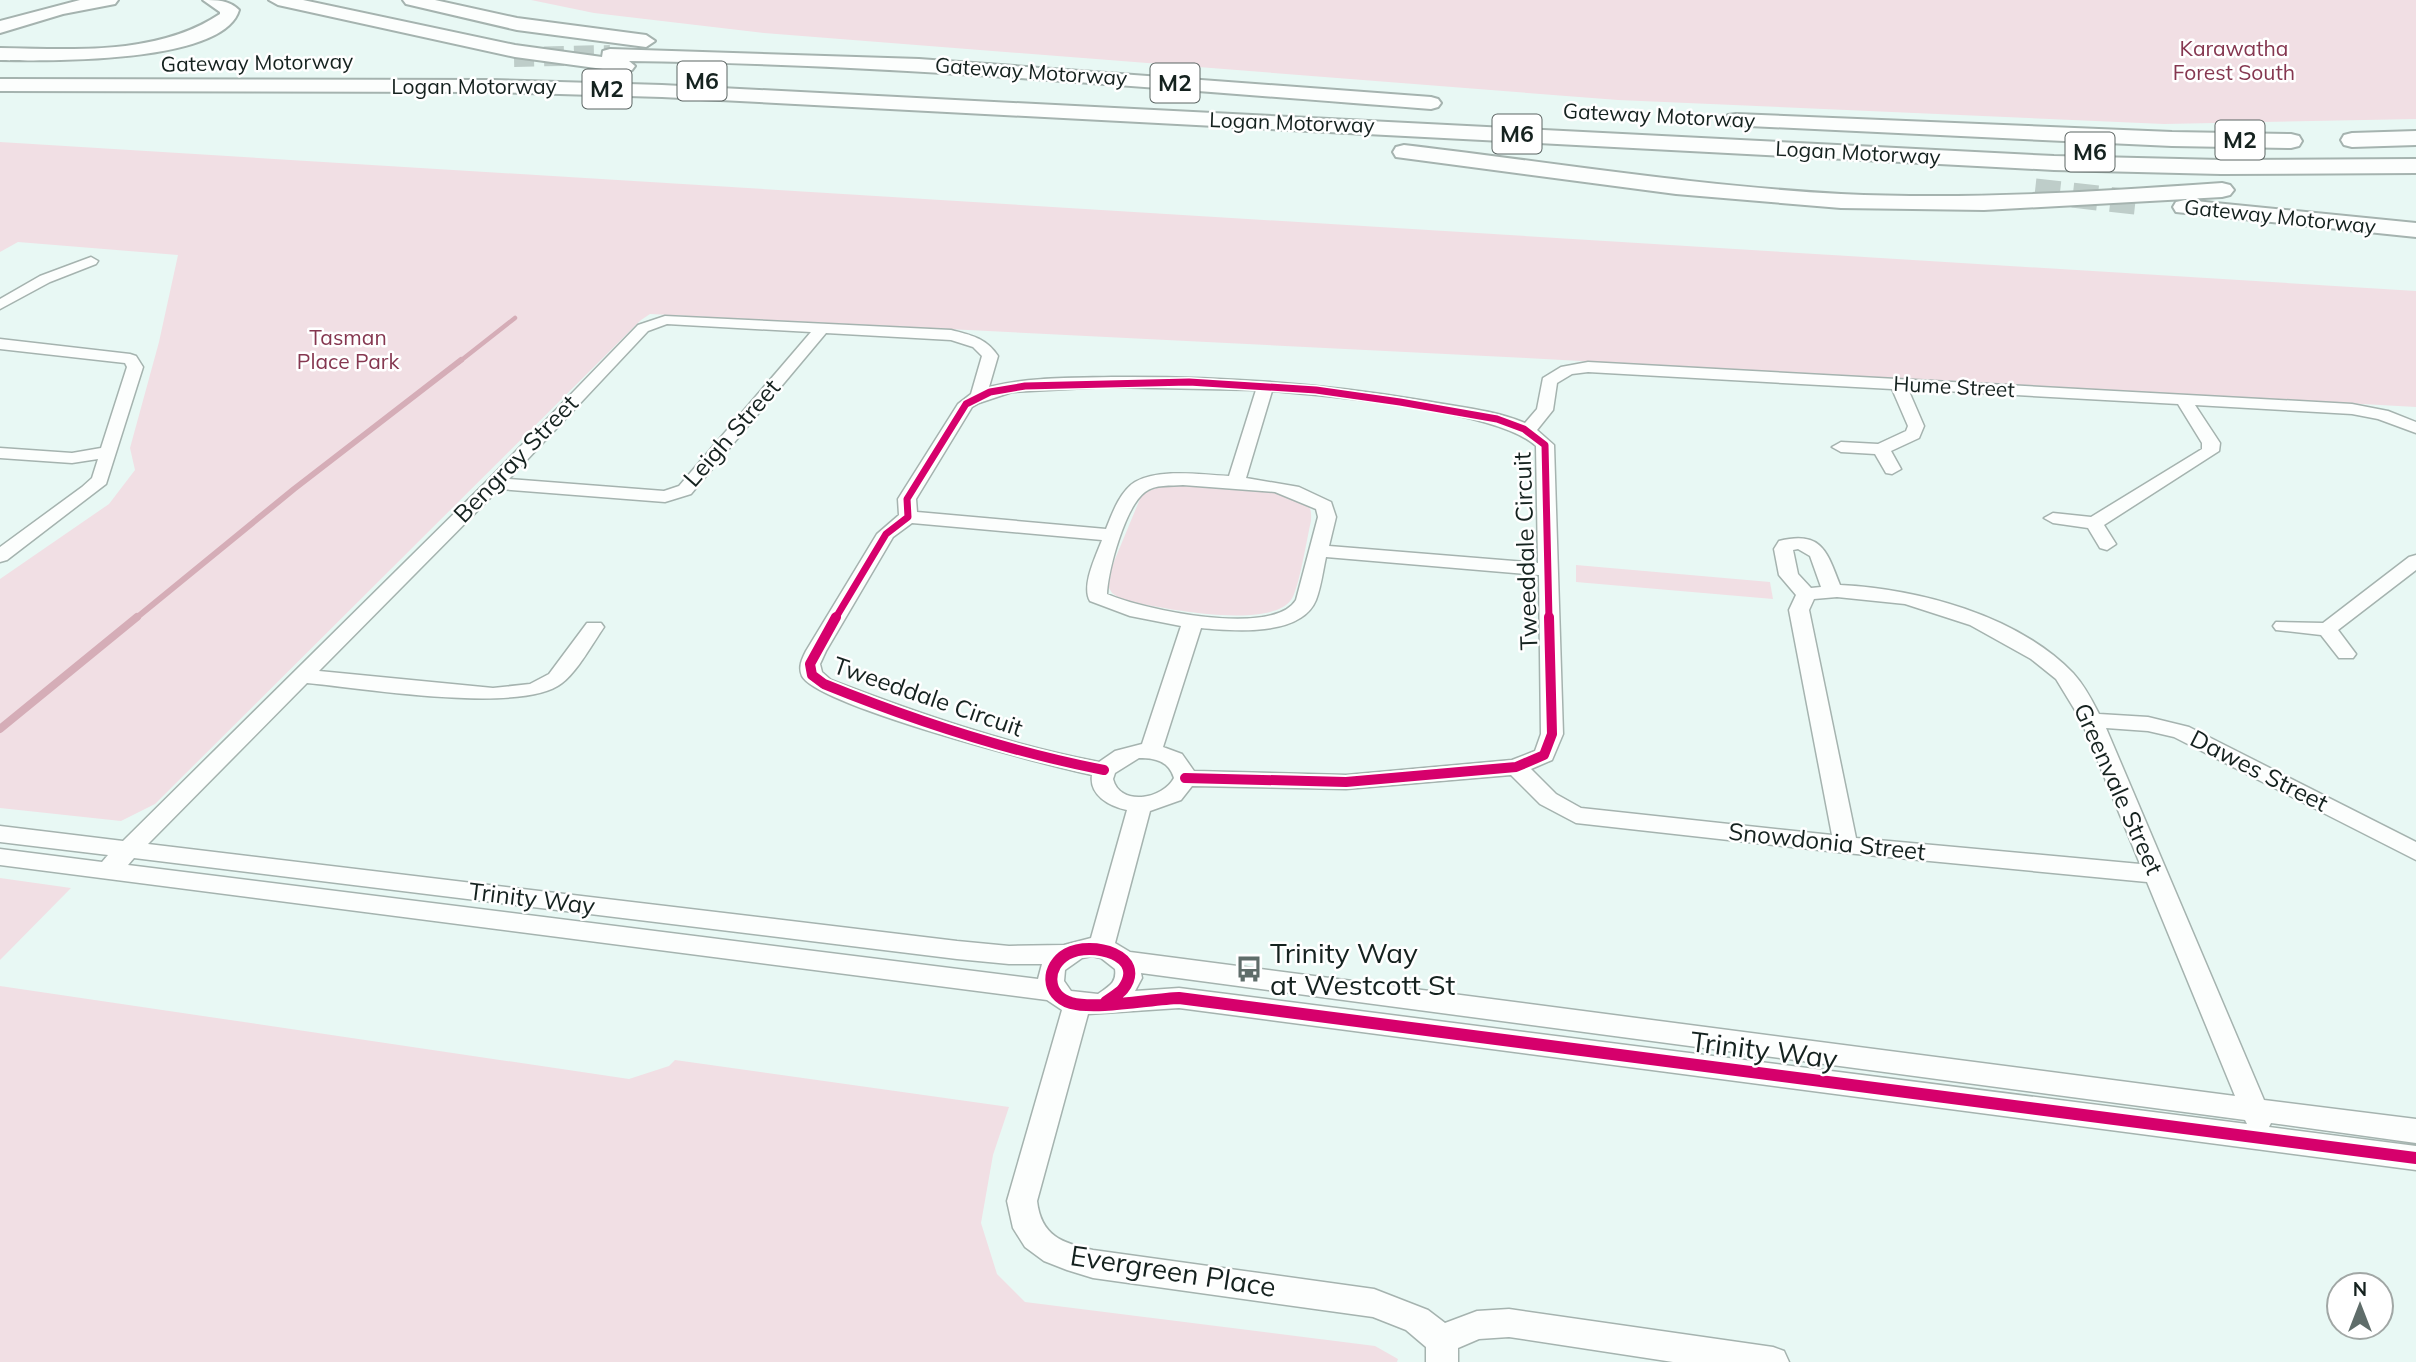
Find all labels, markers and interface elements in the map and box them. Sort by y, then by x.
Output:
park label: Karawatha Forest South [2173,35,2295,85]
street label: Gateway Motorway [160,47,354,77]
street label: Gateway Motorway [934,51,1128,91]
road number: M6 [678,61,726,100]
road number: M2 [1150,64,1200,102]
road number: M2 [582,69,632,108]
street label: Logan Motorway [391,73,557,99]
street label: Gateway Motorway [1562,97,1756,133]
street label: Logan Motorway [1209,106,1375,138]
road number: M6 [1492,114,1542,154]
road number: M2 [2216,120,2264,160]
road number: M6 [2066,132,2114,172]
street label: Logan Motorway [1775,135,1941,169]
street label: Gateway Motorway [2183,193,2377,239]
park label: Tasman Place Park [297,324,399,374]
street label: Hume Street [1893,370,2015,402]
street label: Leigh Street [676,372,786,492]
street label: Bengray Street [447,388,584,528]
street label: Tweeddale Circuit [1507,451,1543,651]
street label: Tweeddale Circuit [830,650,1027,743]
street label: Greenvale Street [2068,698,2170,879]
street label: Dawes Street [2186,723,2333,818]
street label: Snowdonia Street [1727,816,1927,866]
street label: Trinity Way [467,875,597,921]
place label: Trinity Way at Westcott St [1270,935,1455,1002]
bus stop icon: Trinity Way at Westcott St [1234,954,1264,984]
street label: Trinity Way [1689,1023,1840,1076]
street label: Evergreen Place [1068,1237,1278,1304]
north arrow [2325,1271,2395,1341]
text: N [2353,1277,2367,1301]

